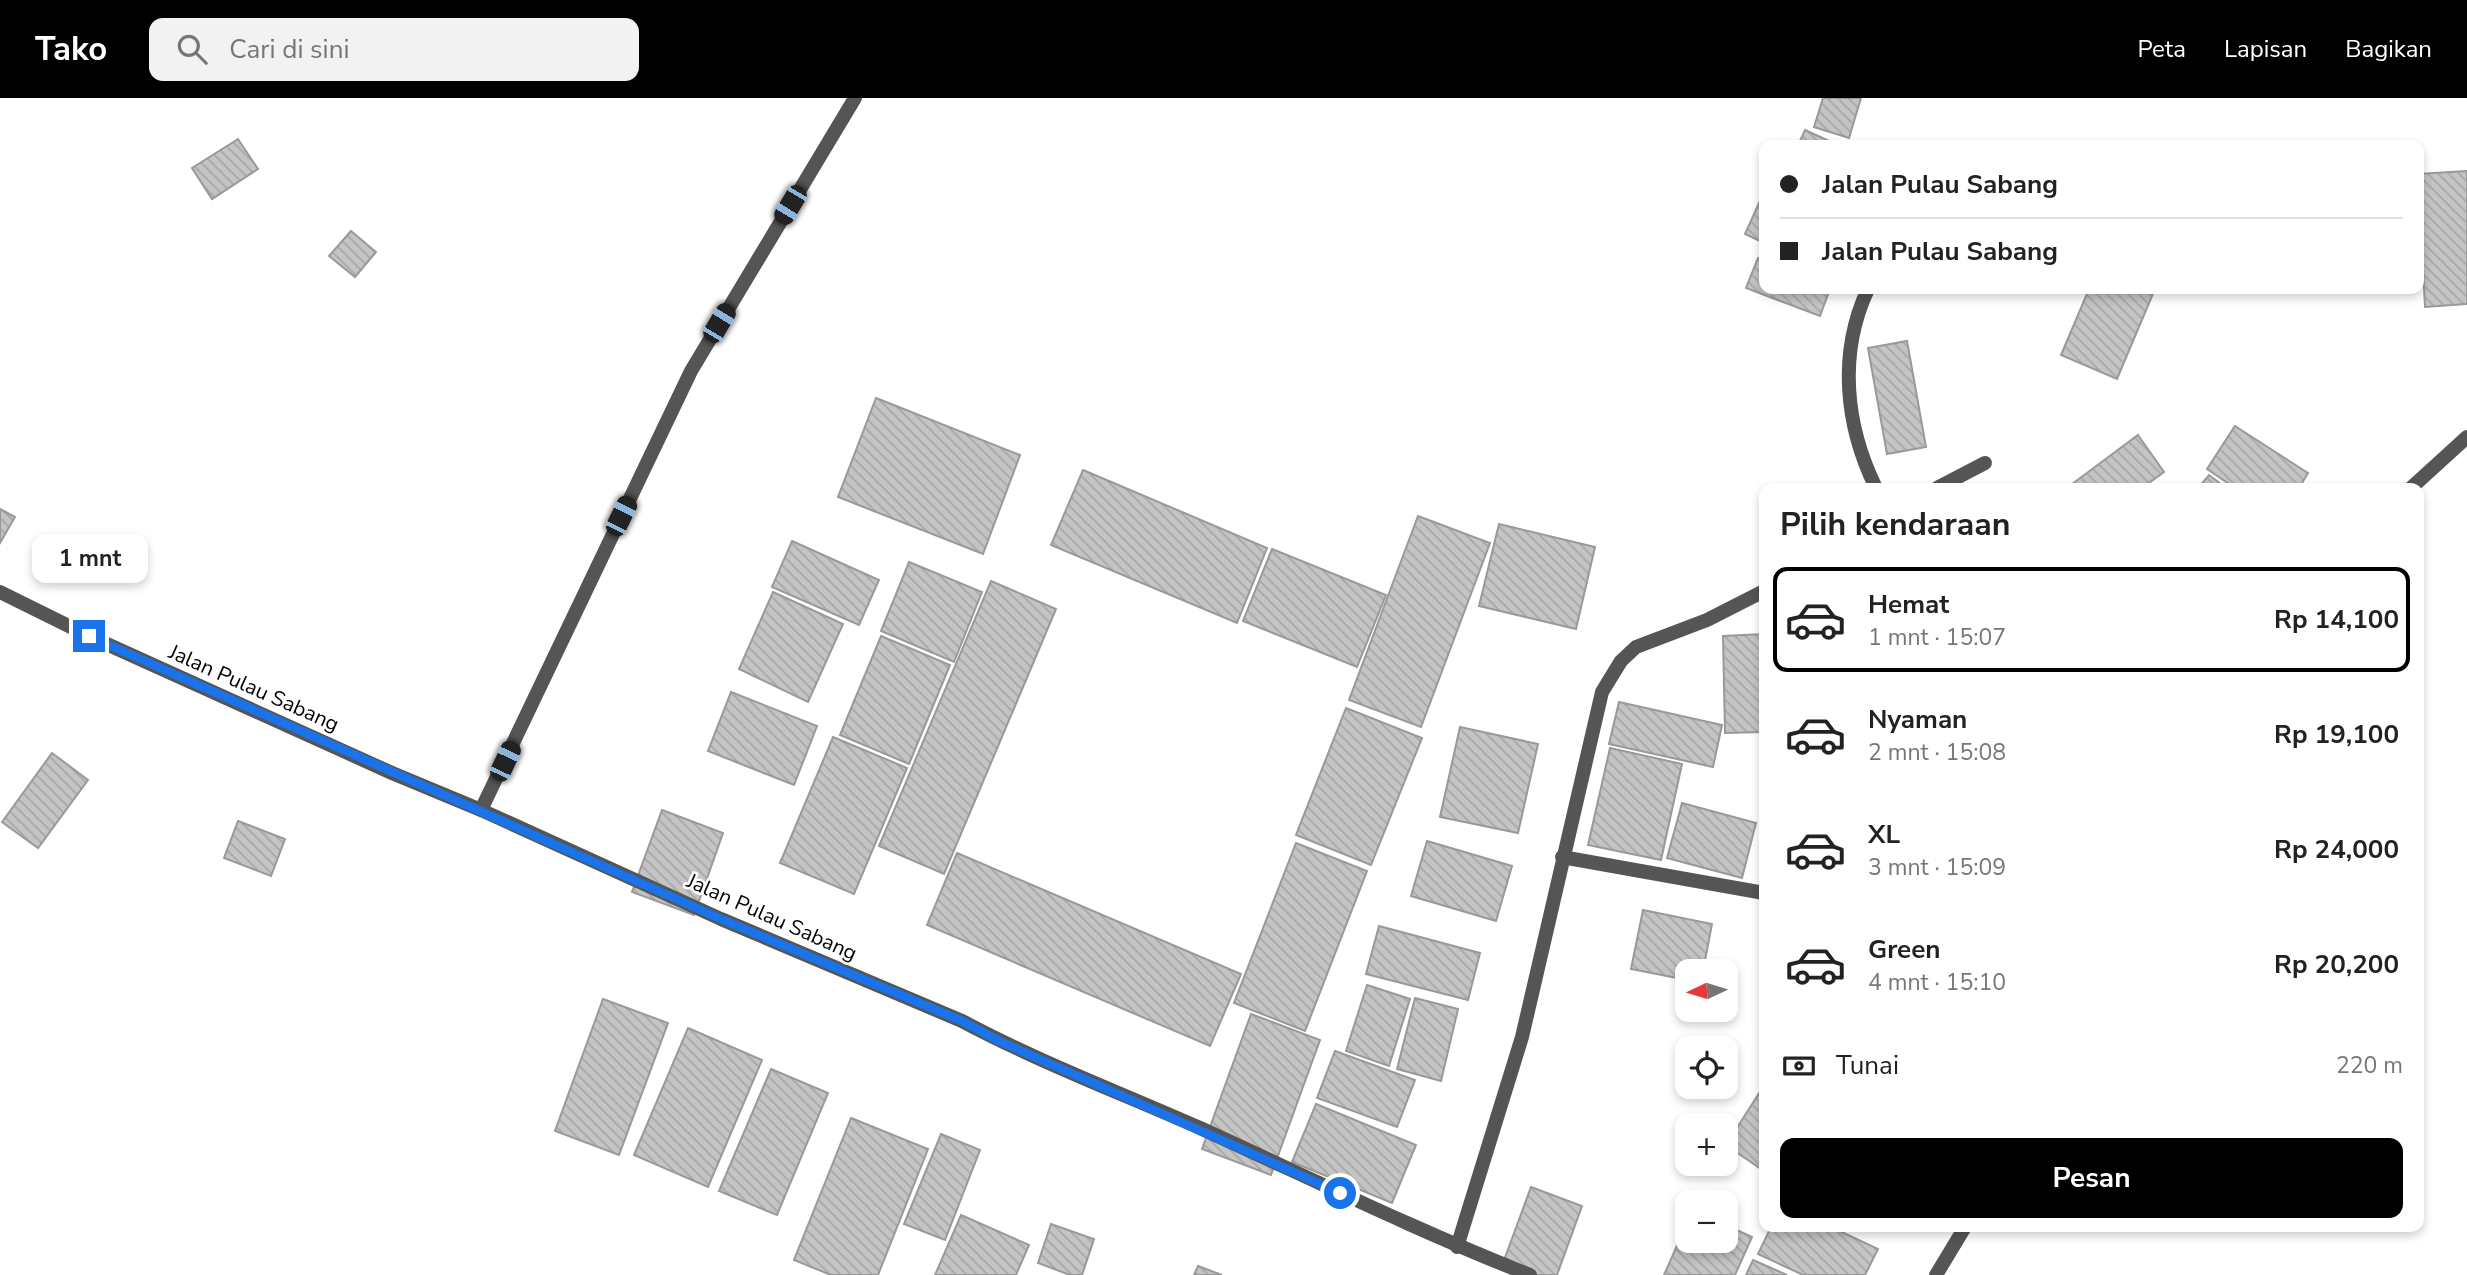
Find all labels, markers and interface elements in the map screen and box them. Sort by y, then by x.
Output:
search box [149,18,639,81]
text: Tako [35,27,107,72]
icon: search [173,30,211,68]
text: Cari di sini [229,32,349,67]
text: Peta [2137,33,2186,65]
text: Lapisan [2224,33,2307,65]
text: Bagikan [2345,33,2432,65]
text: Jalan Pulau Sabang [1822,167,2058,202]
car [771,182,810,228]
text: Jalan Pulau Sabang [1822,234,2058,269]
car [700,300,739,346]
car [603,493,640,539]
text: Pilih kendaraan [1780,503,2010,546]
callout: 1 mnt [31,534,147,584]
text: 1 mnt [59,543,121,574]
text: Hemat [1868,587,1949,622]
icon: car [1784,588,1847,651]
text: Rp 14,100 [2274,602,2399,637]
route end [73,620,105,652]
text: 1 mnt · 15:07 [1868,622,2006,653]
street label: Jalan Pulau Sabang [163,637,344,738]
text: Nyaman [1868,702,1967,737]
icon: car [1784,703,1847,766]
text: Rp 19,100 [2274,717,2399,752]
text: 2 mnt · 15:08 [1868,737,2006,768]
car [487,738,524,784]
text: XL [1868,817,1900,852]
icon: car [1784,818,1847,881]
text: Rp 24,000 [2274,832,2399,867]
text: 3 mnt · 15:09 [1868,852,2006,883]
street label: Jalan Pulau Sabang [681,866,862,967]
text: Green [1868,932,1941,967]
icon: car [1784,933,1847,996]
text: Rp 20,200 [2274,947,2399,982]
north arrow [1675,959,1738,1022]
map controls [1675,959,1738,1253]
text: 4 mnt · 15:10 [1868,967,2006,998]
button: locate [1675,1036,1738,1099]
icon: cash [1780,1047,1818,1085]
text: Tunai [1836,1048,1899,1083]
text: 220 m [2336,1050,2403,1081]
button: + [1675,1113,1738,1176]
button: Pesan [1780,1138,2403,1218]
route start [1324,1177,1356,1209]
button: − [1675,1190,1738,1253]

